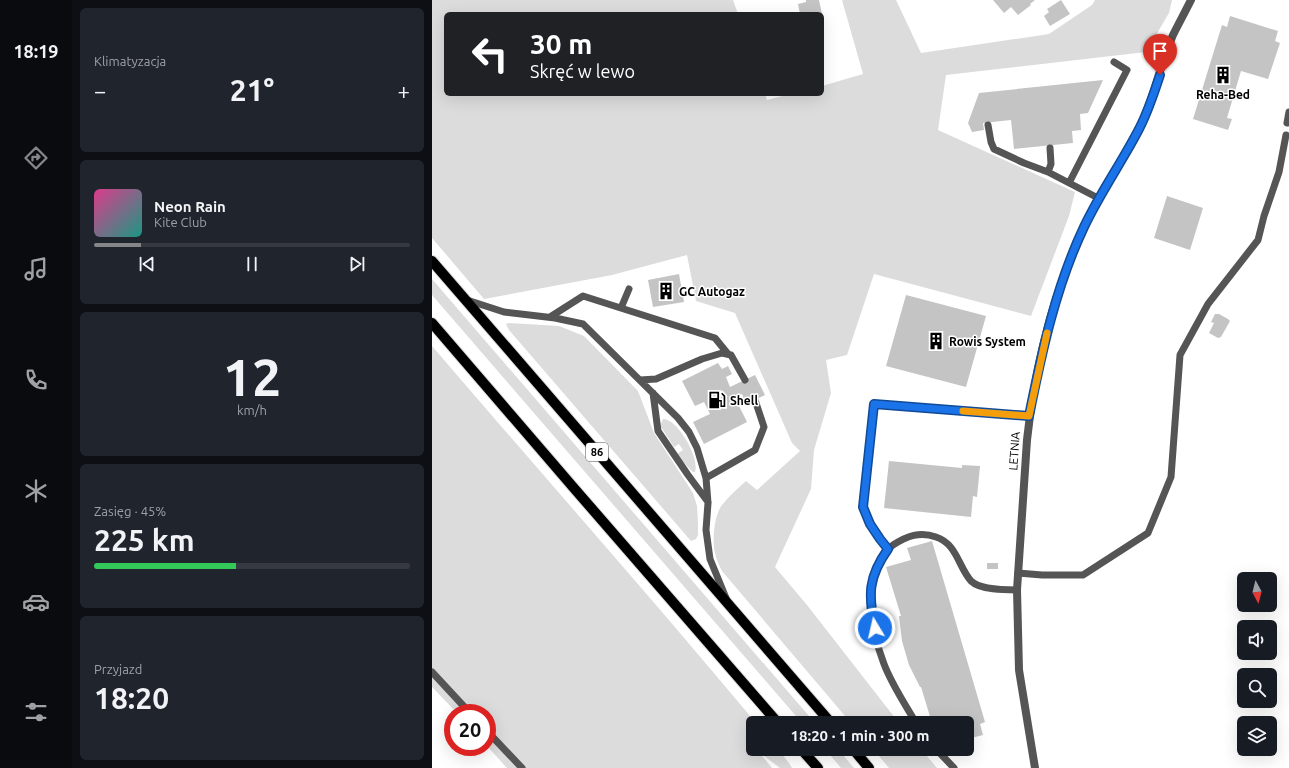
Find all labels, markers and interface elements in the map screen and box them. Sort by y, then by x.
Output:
icon: left [464,28,516,80]
text: 30 m [530,28,592,59]
pin [1143,34,1177,75]
icon: arrive [1149,40,1171,62]
text: 18:19 [13,41,59,61]
text: Klimatyzacja [94,54,166,68]
text: Skręć w lewo [530,61,635,81]
building icon: Reha-Bed [1213,65,1233,85]
text: 21° [230,73,274,107]
text: − [94,78,106,103]
text: + [398,78,410,103]
place label: Reha-Bed [1196,88,1250,101]
icon: directions [22,144,50,172]
text: Neon Rain [154,198,226,215]
text: Kite Club [154,215,207,229]
icon: previous [136,253,158,275]
icon: pause [241,253,263,275]
icon: next [346,253,368,275]
icon: music [22,255,50,283]
building icon: GC Autogaz [656,281,676,301]
place label: GC Autogaz [679,285,745,298]
building icon: Rowis System [926,331,946,351]
place label: Rowis System [949,335,1026,348]
text: 12 [223,348,281,406]
icon: phone [22,366,50,394]
fuel station icon: Shell [707,390,727,410]
place label: Shell [730,394,758,407]
text: km/h [237,403,267,417]
street label: LETNIA [1006,431,1022,471]
road number: 86 [586,443,608,461]
icon: climate [22,477,50,505]
text: Zasięg · 45% [94,504,166,518]
text: 225 km [94,523,195,557]
north arrow [1237,572,1277,612]
map controls [1237,572,1277,756]
icon: car [22,588,50,616]
position arrow [854,607,896,649]
button: sound [1237,620,1277,660]
text: Przyjazd [94,662,142,676]
button: search [1237,668,1277,708]
text: 18:20 [94,681,169,715]
icon: filters [22,698,50,726]
speed limit sign: 20 [444,704,496,756]
button: layers [1237,716,1277,756]
text: 18:20 · 1 min · 300 m [791,727,929,744]

